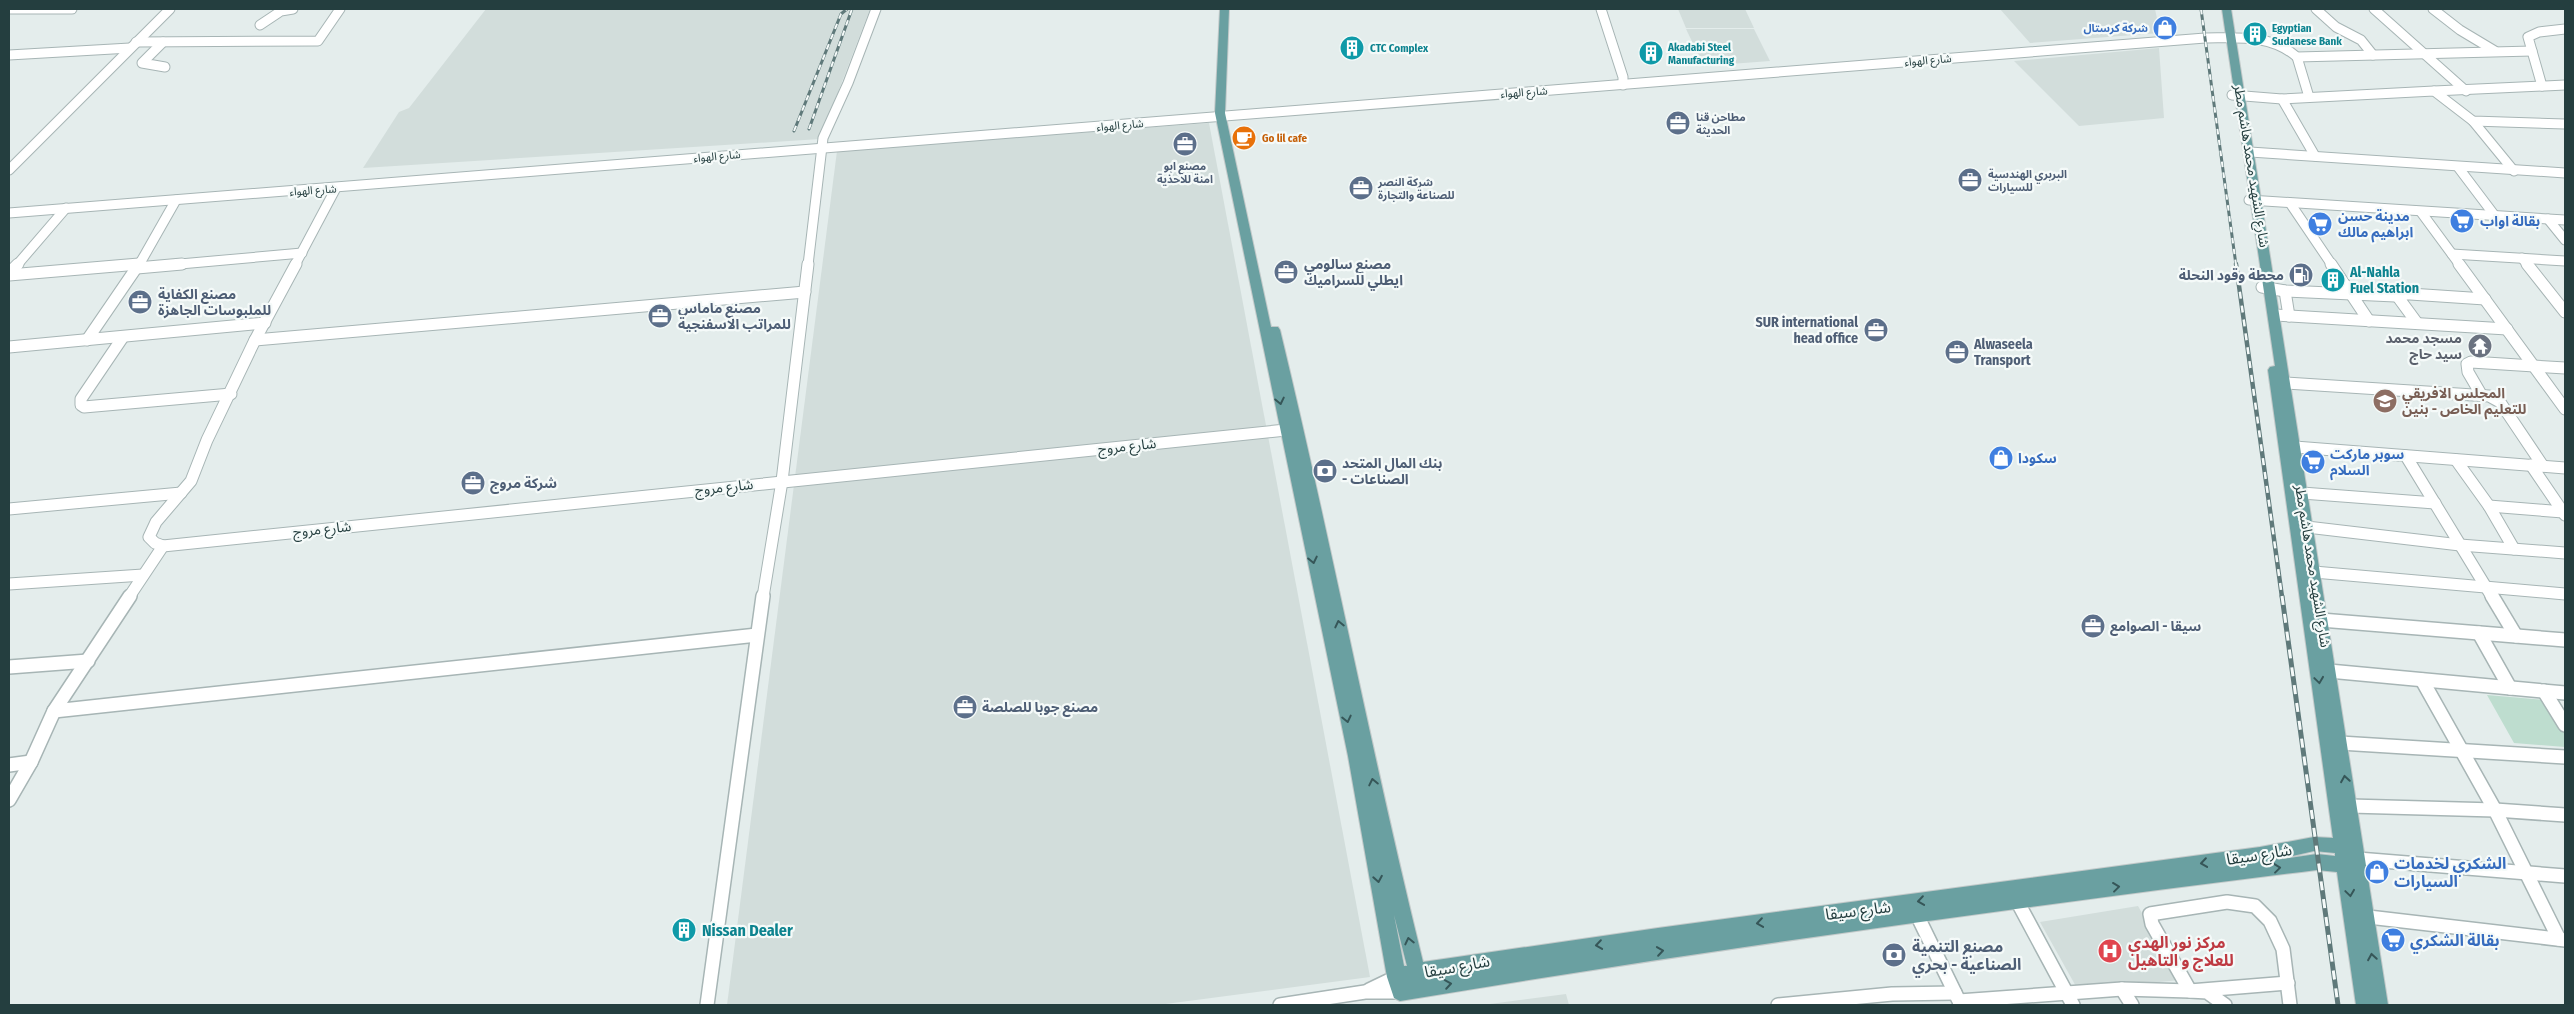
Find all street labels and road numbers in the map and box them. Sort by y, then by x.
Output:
street label: شارع الهواء [1904,52,1953,70]
street label: شارع الشهيد محمد هاشم مطر [2228,82,2273,249]
street label: شارع الهواء [1500,84,1549,102]
street label: شارع الهواء [1096,117,1145,135]
street label: شارع الهواء [693,148,742,166]
street label: شارع الهواء [289,182,338,200]
street label: شارع مروج [1097,435,1157,460]
street label: شارع مروج [694,476,754,501]
street label: شارع الشهيد محمد هاشم مطر [2289,482,2334,649]
street label: شارع مروج [292,518,352,543]
street label: شارع سيقا [2225,840,2294,872]
street label: شارع سيقا [1824,897,1892,927]
street label: شارع سيقا [1423,951,1492,985]

